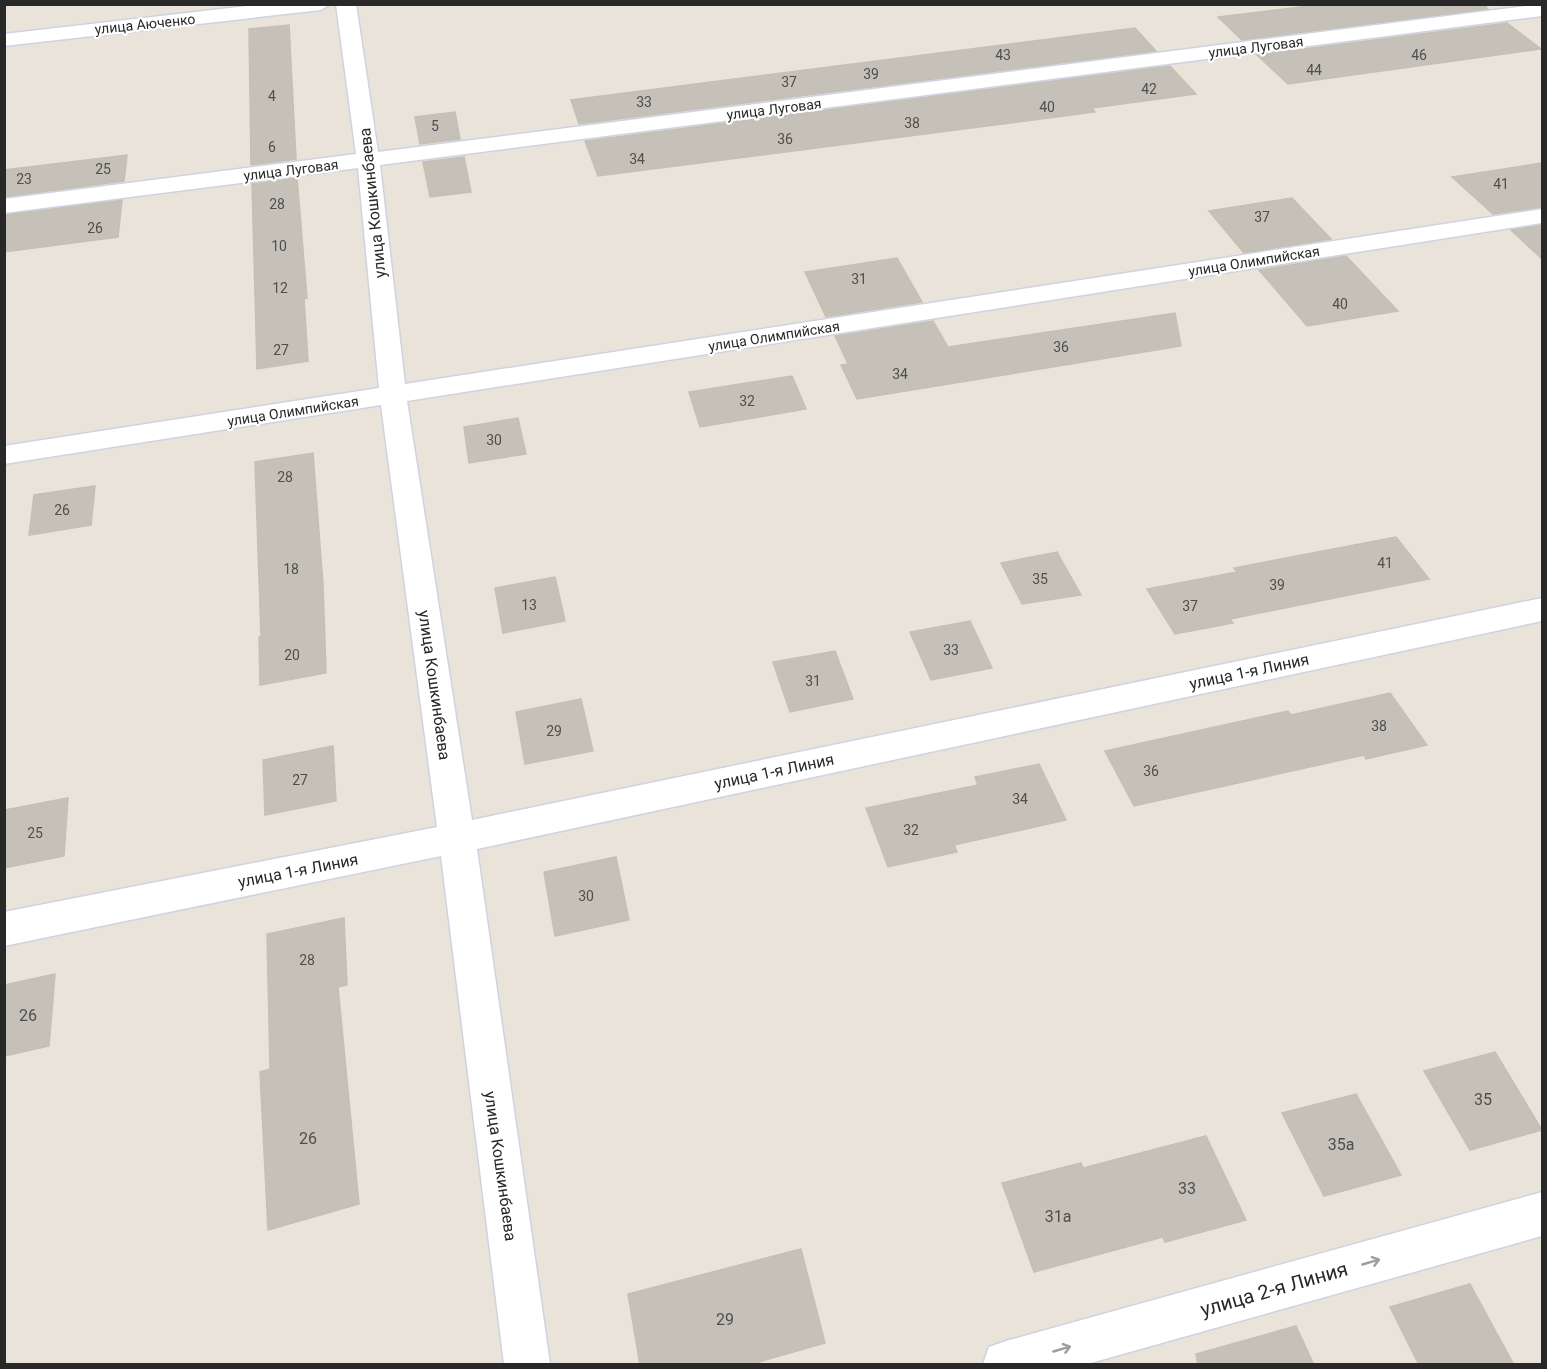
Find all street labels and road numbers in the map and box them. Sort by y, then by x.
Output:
street label: улица Аюченко [94,11,196,37]
street label: улица Луговая [1208,33,1304,61]
street label: улица Луговая [726,95,822,123]
street label: улица Кошкинбаева [355,127,390,279]
street label: улица Луговая [243,156,339,184]
street label: улица Олимпийская [1187,243,1321,279]
street label: улица Олимпийская [707,318,841,354]
street label: улица Олимпийская [226,393,360,429]
street label: улица Кошкинбаева [415,609,454,761]
street label: улица 1-я Линия [1188,650,1311,693]
street label: улица 1-я Линия [713,750,836,793]
street label: улица 1-я Линия [236,850,360,891]
street label: улица Кошкинбаева [481,1090,520,1242]
street label: улица 2-я Линия [1197,1256,1351,1322]

